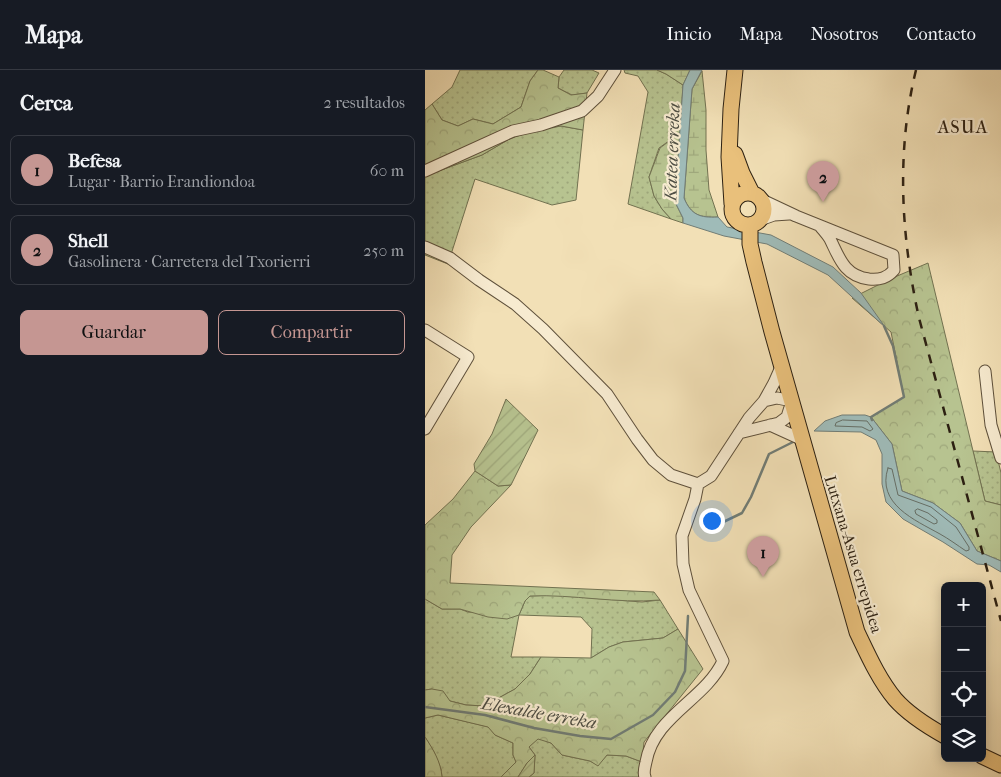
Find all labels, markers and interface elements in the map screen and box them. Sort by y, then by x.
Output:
text: Mapa [25,21,82,49]
text: Inicio [667,24,712,45]
text: Mapa [740,24,782,45]
text: Nosotros [810,24,878,45]
text: Contacto [906,24,976,45]
text: Cerca [20,91,72,115]
text: 2 resultados [324,93,405,112]
water label: Katea erreka [660,103,685,203]
district label: ASUA [937,117,988,138]
text: Befesa [68,150,121,172]
text: 1 [34,161,40,180]
text: 60 m [370,161,404,180]
pin: 2 [807,161,839,202]
text: Lugar · Barrio Erandiondoa [68,172,255,191]
text: Shell [68,230,108,252]
text: 2 [33,241,41,260]
text: 250 m [363,241,404,260]
text: Gasolinera · Carretera del Txorierri [68,252,311,271]
button: Guardar [20,310,208,355]
button: Compartir [218,310,405,355]
street label: Lutxana-Asua errepidea [821,473,887,636]
your location [699,508,725,534]
pin: 1 [747,536,779,577]
map controls [941,582,986,762]
button: + [941,582,986,627]
button: − [941,627,986,672]
button: locate [941,672,986,717]
water label: Elexalde erreka [479,693,598,734]
button: layers [941,717,986,762]

